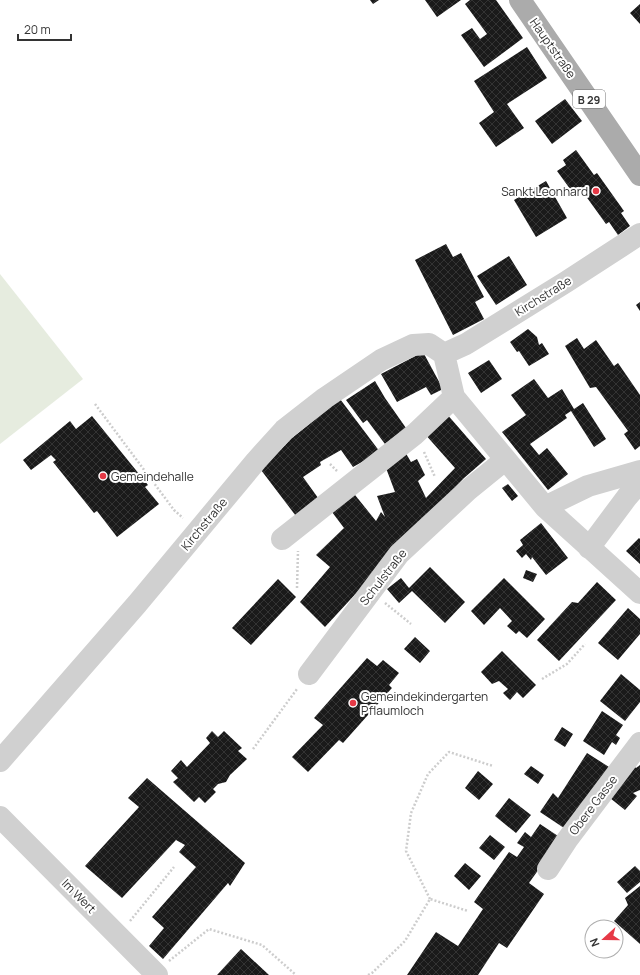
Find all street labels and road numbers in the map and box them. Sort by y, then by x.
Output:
street label: Hauptstraße [526,14,580,82]
road number: B 29 [573,90,605,108]
street label: Kirchstraße [511,272,575,320]
street label: Kirchstraße [177,494,231,554]
street label: Schulstraße [356,545,410,609]
street label: Obere Gasse [565,771,621,839]
street label: Im Wert [58,875,100,917]

